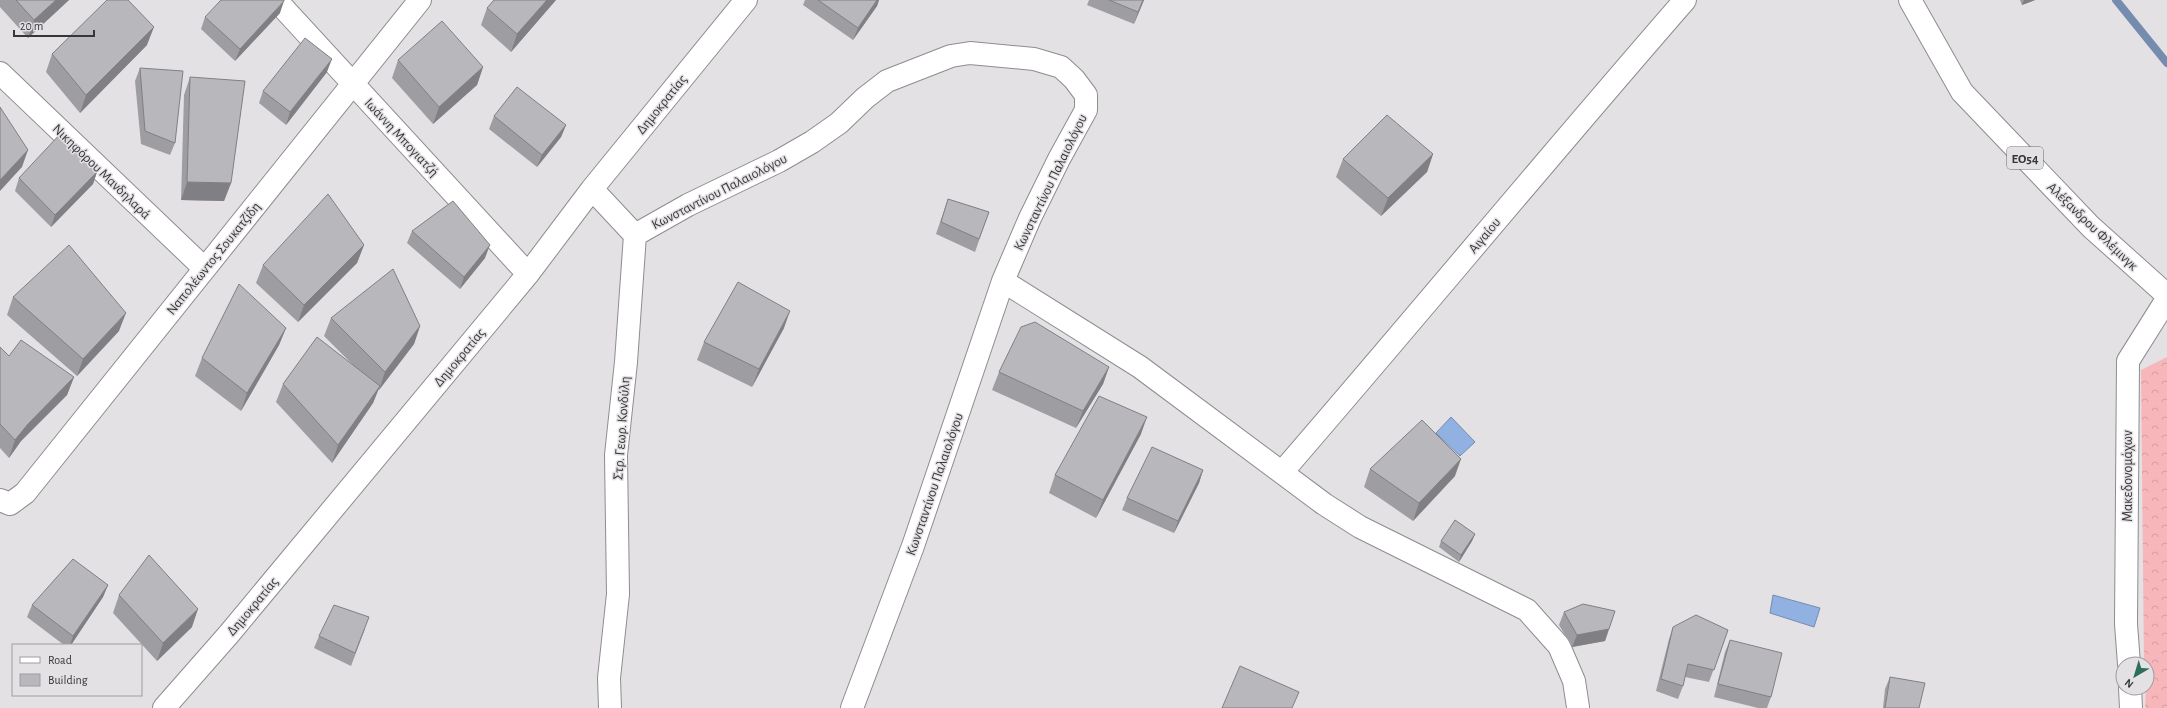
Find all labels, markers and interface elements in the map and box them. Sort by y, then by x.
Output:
scale bar [14,12,94,38]
text: 20 m [20,20,43,32]
street label: Δημοκρατίας [634,72,690,137]
street label: Ιωάννη Μπογιατζή [361,96,441,180]
street label: Κωνσταντίνου Παλαιολόγου [1012,112,1090,253]
street label: Νικηφόρου Μανδηλαρά [50,121,153,222]
road number: ΕΟ54 [2007,147,2043,169]
street label: Κωνσταντίνου Παλαιολόγου [649,152,789,232]
street label: Αλέξανδρου Φλέμινγκ [2044,180,2141,274]
street label: Ναπολέωντος Σουκατζίδη [164,200,263,318]
street label: Αιγαίου [1466,215,1503,256]
street label: Δημοκρατίας [431,325,488,390]
street label: Στρ. Γεωρ. Κονδύλη [611,376,633,480]
street label: Κωνσταντίνου Παλαιολόγου [904,411,966,558]
street label: Μακεδονομάχων [2121,430,2135,522]
street label: Δημοκρατίας [224,574,281,639]
legend [12,644,142,696]
text: Road [48,654,72,666]
north arrow [2115,656,2155,696]
text: Building [48,674,88,686]
text: N [2123,677,2136,690]

